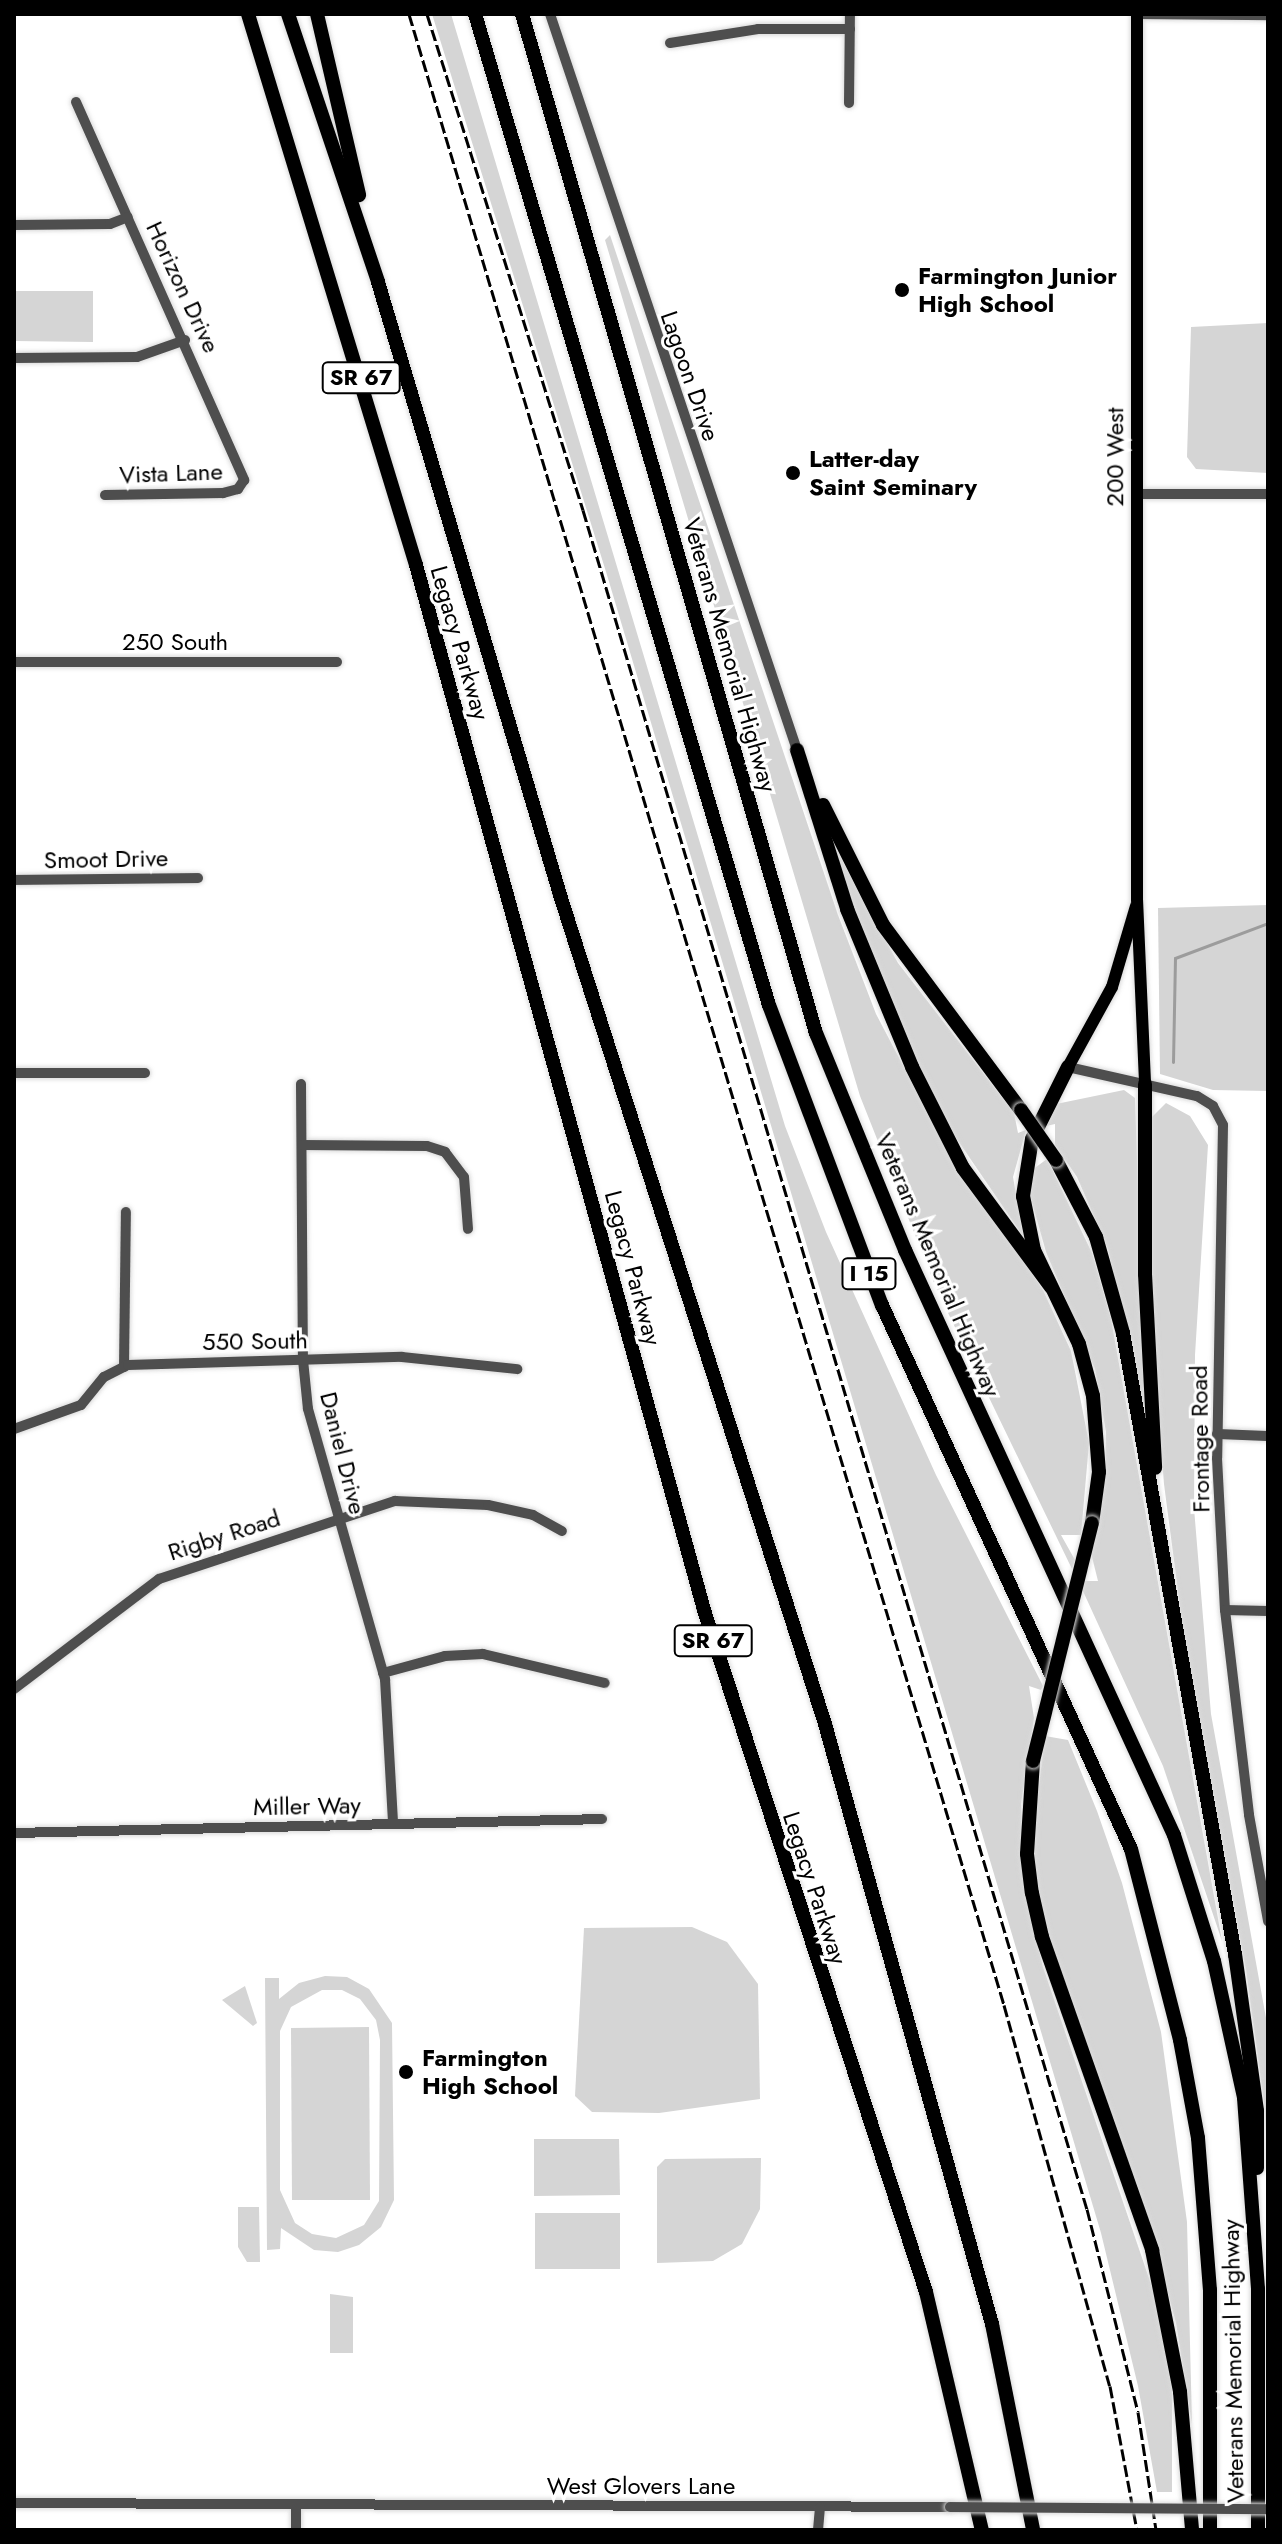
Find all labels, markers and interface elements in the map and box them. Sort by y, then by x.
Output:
street label: Horizon Drive [140,217,226,357]
place label: Farmington Junior High School [918,262,1117,318]
marker: Farmington Junior High School [893,281,911,299]
street label: Lagoon Drive [654,307,726,445]
road number: SR 67 [321,360,401,396]
street label: 200 West [1101,407,1129,507]
place label: Latter-day Saint Seminary [809,445,977,501]
street label: Vista Lane [119,457,223,489]
marker: Latter-day Saint Seminary [784,464,802,482]
street label: Veterans Memorial Highway [677,515,783,795]
street label: Legacy Parkway [424,563,496,723]
street label: 250 South [122,628,228,656]
street label: Smoot Drive [44,844,168,874]
street label: Veterans Memorial Highway [869,1129,1007,1401]
street label: Legacy Parkway [599,1187,667,1349]
road number: I 15 [841,1256,897,1292]
street label: 550 South [202,1326,308,1356]
street label: Frontage Road [1184,1365,1216,1513]
street label: Daniel Drive [314,1389,372,1517]
street label: Rigby Road [164,1503,284,1567]
road number: SR 67 [673,1623,753,1659]
street label: Miller Way [253,1791,361,1821]
street label: Legacy Parkway [777,1808,853,1968]
place label: Farmington High School [422,2044,558,2100]
marker: Farmington High School [397,2063,415,2081]
street label: Veterans Memorial Highway [1216,2219,1250,2503]
street label: West Glovers Lane [547,2472,735,2500]

